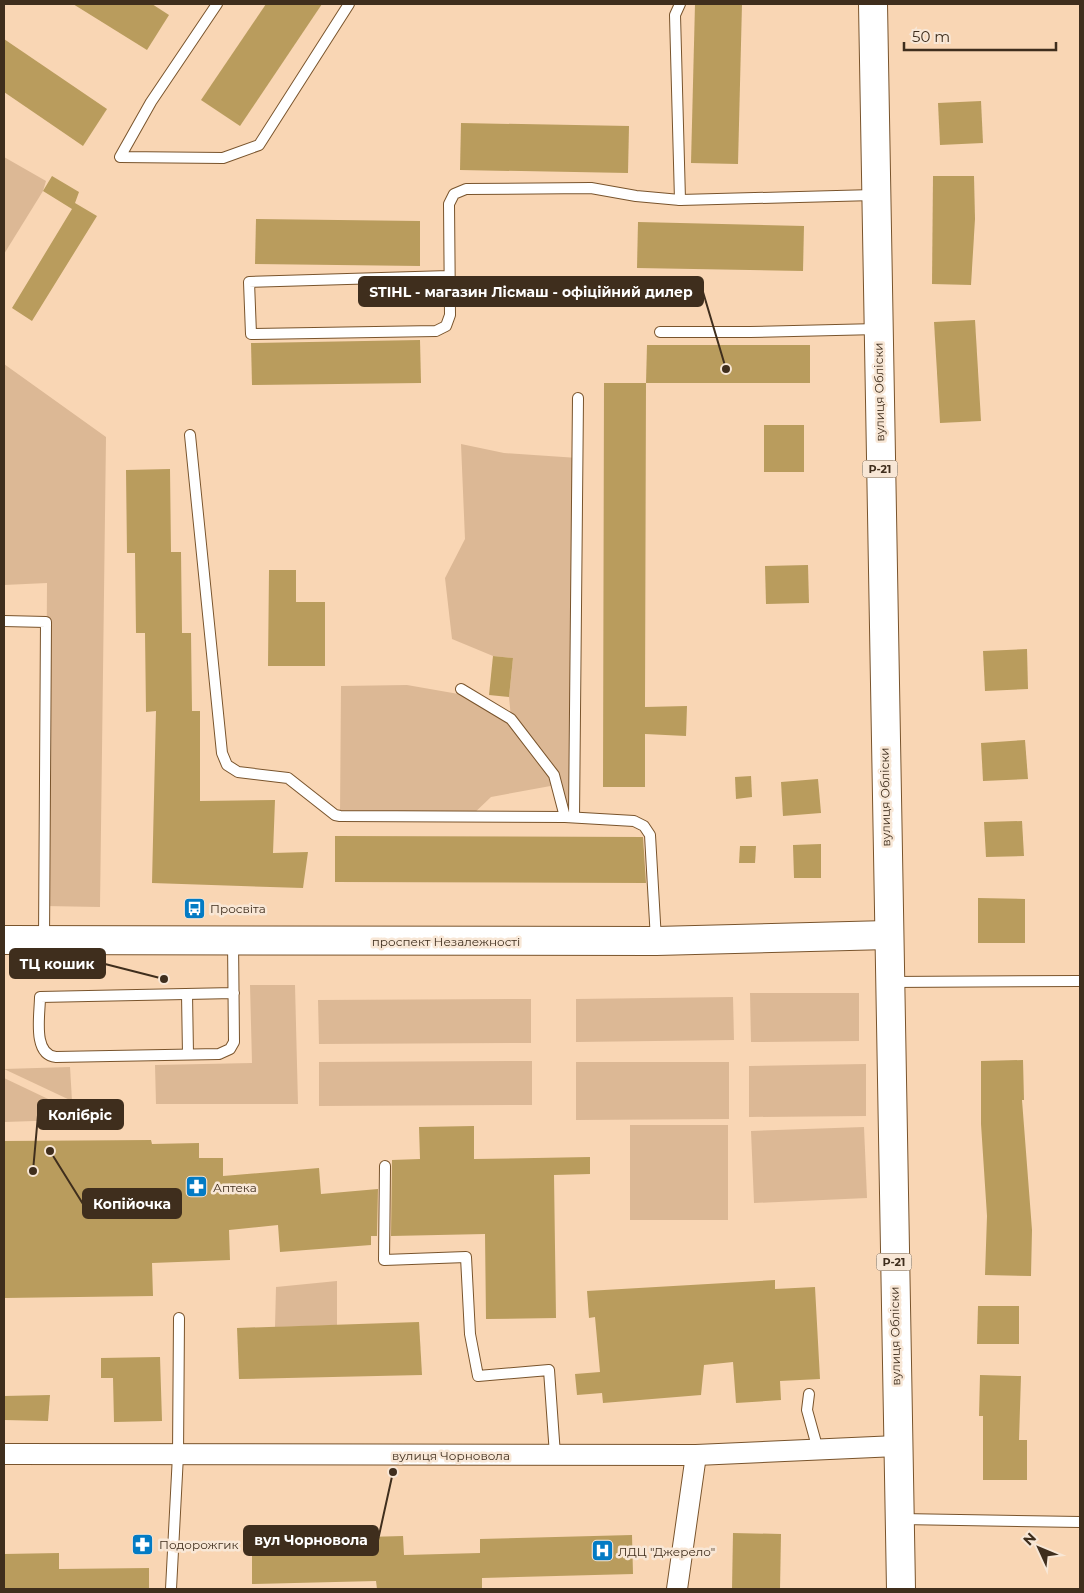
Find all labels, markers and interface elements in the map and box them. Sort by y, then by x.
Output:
scale bar [904,20,1056,52]
text: 50 m [912,27,950,46]
callout: STIHL - магазин Лісмаш - офіційний дилер [359,277,703,306]
text: STIHL - магазин Лісмаш - офіційний дилер [369,283,693,301]
street label: вулиця Обліски [871,342,887,442]
road number: Р-21 [862,460,898,478]
street label: вулиця Обліски [877,747,893,847]
bus stop icon: Просвіта [182,896,206,920]
place label: Просвіта [210,901,266,916]
street label: проспект Незалежності [372,934,520,949]
callout: ТЦ кошик [10,949,105,978]
text: ТЦ кошик [19,955,95,973]
callout: Колібріс [38,1100,123,1129]
text: Колібріс [48,1106,113,1124]
pharmacy icon: Аптека [185,1175,209,1199]
place label: Аптека [213,1180,257,1195]
callout: Копійочка [83,1189,181,1218]
text: Копійочка [93,1195,171,1213]
road number: Р-21 [876,1254,912,1270]
street label: вулиця Обліски [887,1286,903,1386]
street label: вулиця Чорновола [392,1448,510,1463]
north arrow [1014,1523,1064,1573]
callout: вул Чорновола [244,1526,378,1555]
text: N [1019,1529,1040,1549]
text: вул Чорновола [254,1531,368,1549]
pharmacy icon: Подорожгик [131,1532,155,1556]
place label: Подорожгик [159,1537,238,1552]
hospital icon: ЛДЦ "Джерело" [590,1539,614,1563]
place label: ЛДЦ "Джерело" [618,1544,715,1559]

